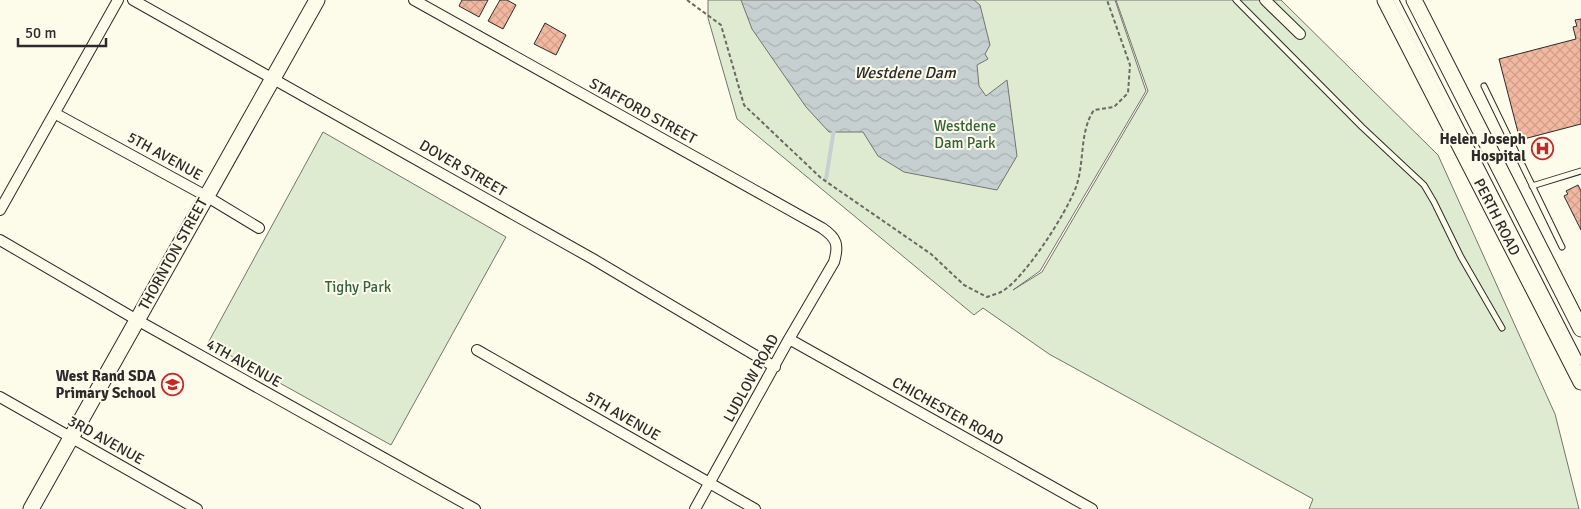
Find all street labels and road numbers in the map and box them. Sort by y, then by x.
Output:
street label: STAFFORD STREET [586,74,700,148]
street label: 5TH AVENUE [124,128,206,184]
street label: DOVER STREET [416,136,510,200]
street label: PERTH ROAD [1470,176,1524,258]
street label: THORNTON STREET [135,194,212,313]
street label: LUDLOW ROAD [719,331,783,425]
street label: 4TH AVENUE [203,335,285,391]
street label: CHICHESTER ROAD [889,373,1007,449]
street label: 5TH AVENUE [582,387,664,445]
street label: 3RD AVENUE [65,412,147,468]

